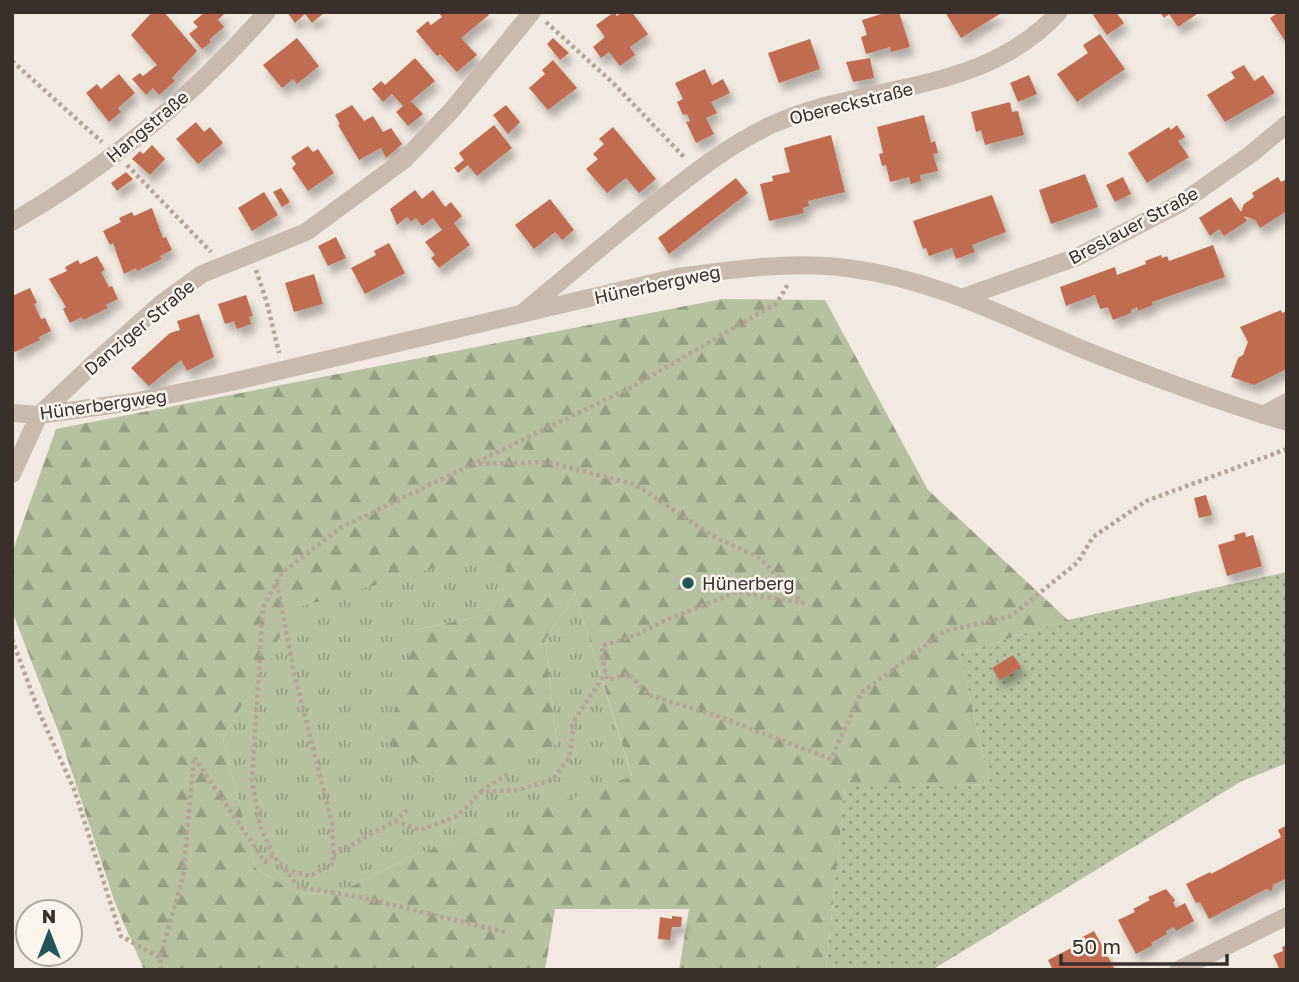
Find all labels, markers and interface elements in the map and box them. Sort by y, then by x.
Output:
street label: Obereckstraße [787,77,915,129]
street label: Hangstraße [101,85,193,167]
street label: Breslauer Straße [1064,182,1202,268]
street label: Hünerbergweg [592,260,722,308]
street label: Danziger Straße [79,275,199,379]
street label: Hünerbergweg [38,384,168,424]
place label: Hünerberg [702,572,795,594]
marker: Hünerberg [680,575,696,591]
north arrow [14,898,84,968]
text: N [42,904,56,927]
scale bar [1061,922,1227,966]
text: 50 m [1072,933,1121,959]

